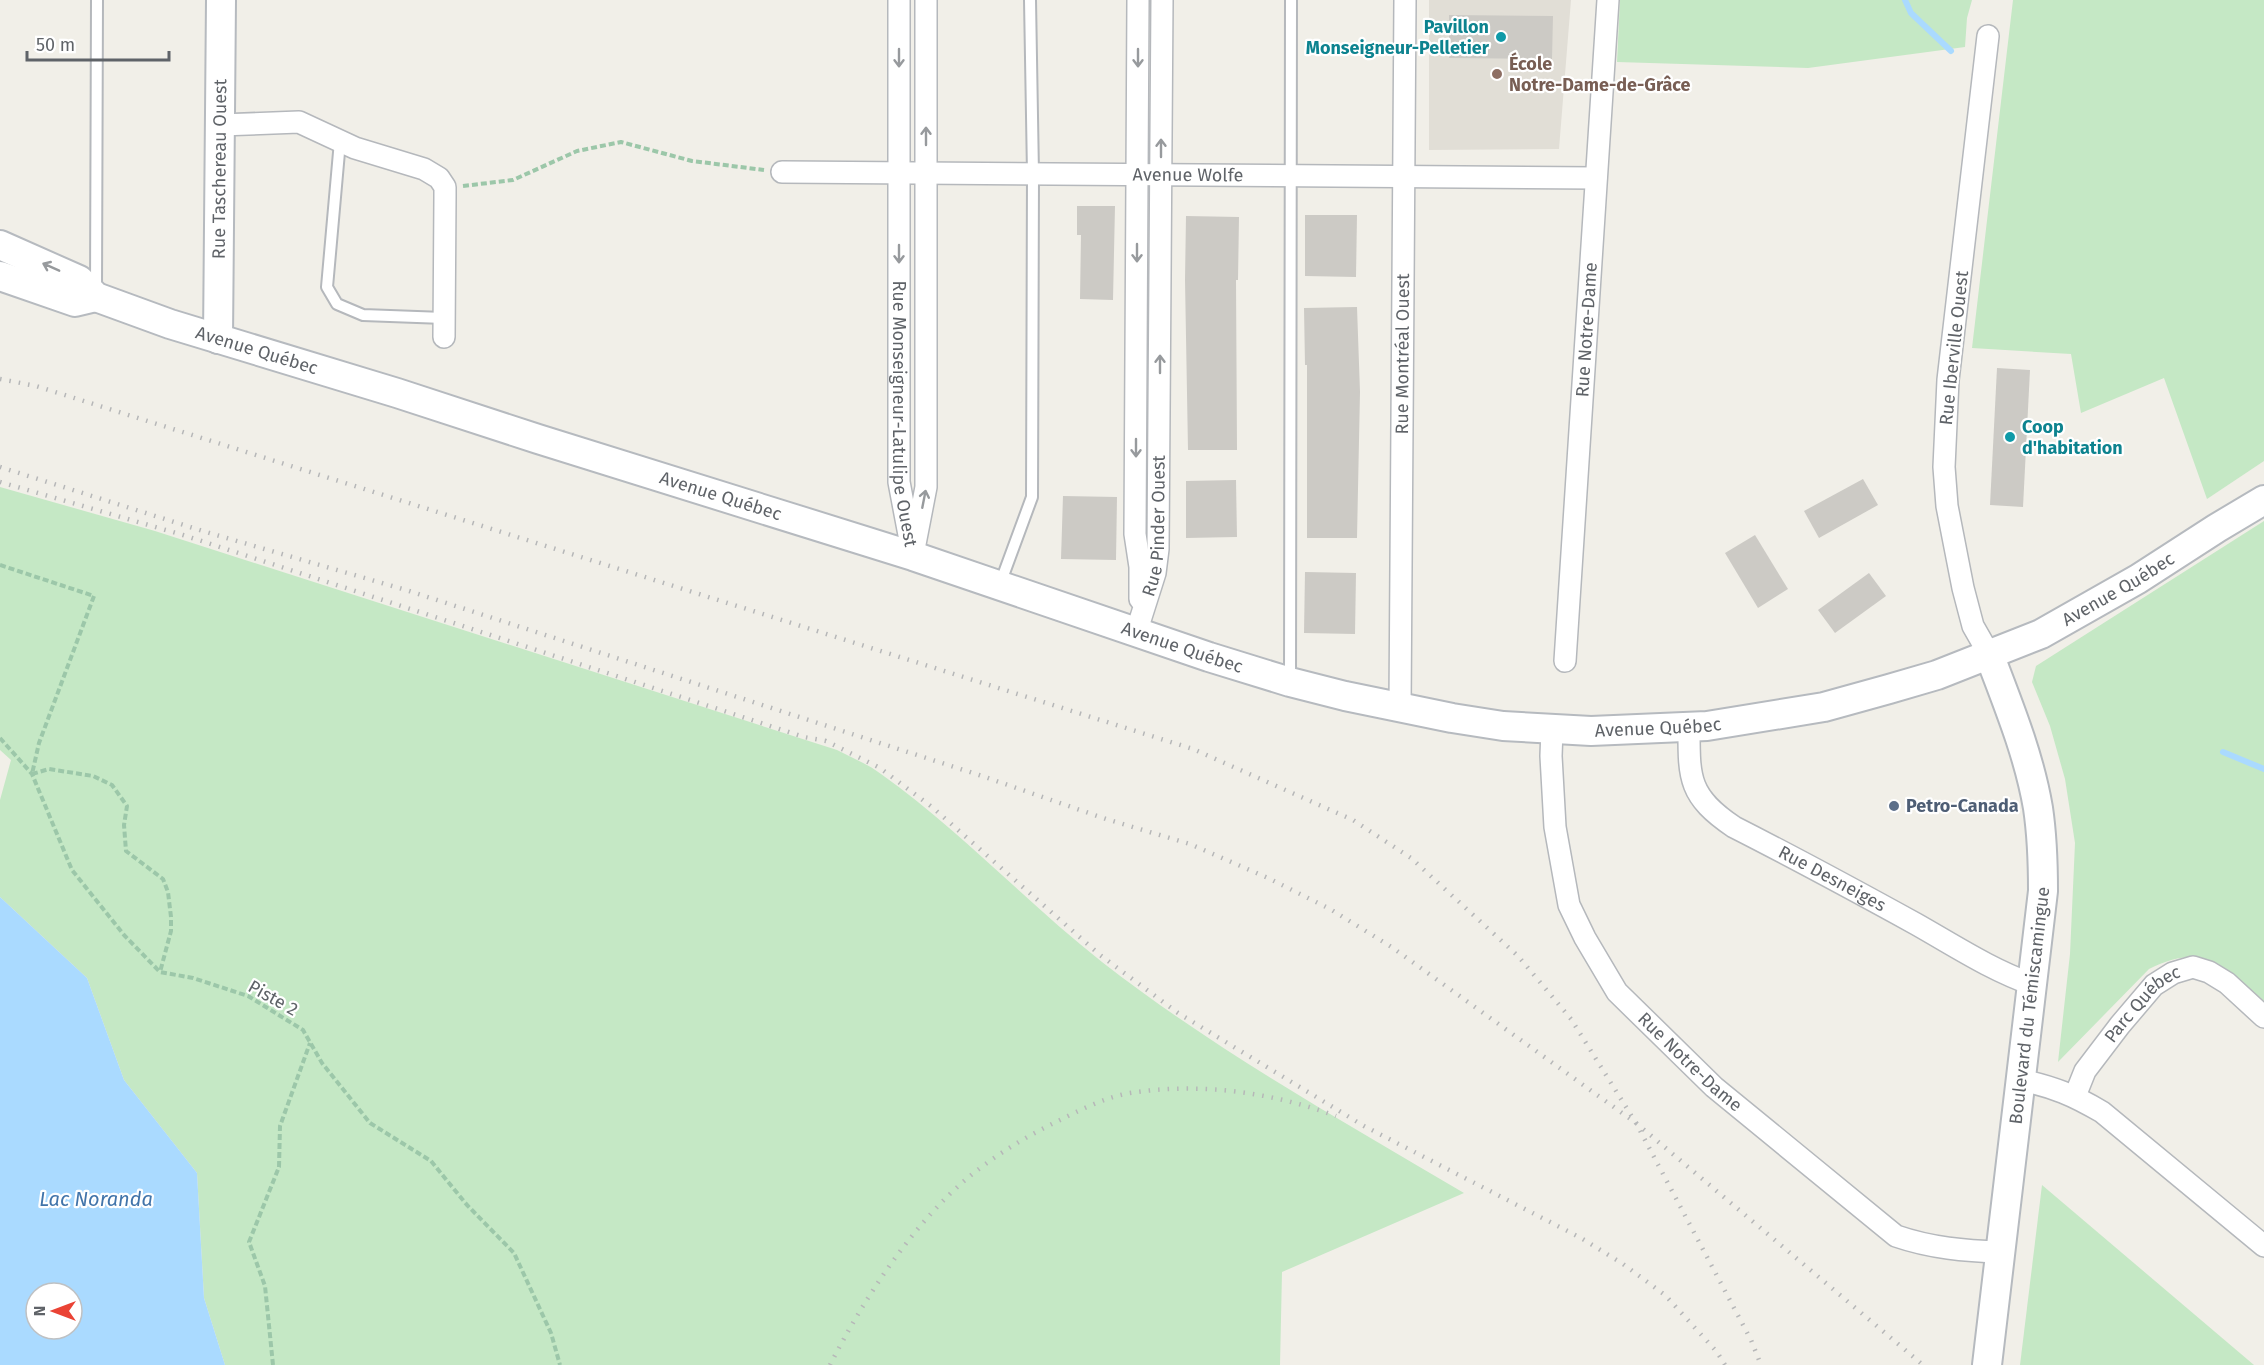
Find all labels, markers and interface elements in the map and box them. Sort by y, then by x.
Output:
place label: Pavillon Monseigneur-Pelletier [1306,16,1490,59]
scale bar [27,24,170,62]
marker: Pavillon Monseigneur-Pelletier [1494,30,1508,44]
text: 50 m [36,34,75,56]
one-way arrow [893,48,905,68]
one-way arrow [1132,48,1144,68]
place label: École Notre-Dame-de-Grâce [1509,52,1691,96]
marker: École Notre-Dame-de-Grâce [1490,67,1504,81]
street label: Rue Taschereau Ouest [208,78,231,259]
one-way arrow [920,126,932,146]
one-way arrow [1155,139,1167,159]
street label: Avenue Wolfe [1133,164,1243,186]
one-way arrow [893,243,905,263]
one-way arrow [1132,243,1143,263]
one-way arrow [42,261,60,272]
street label: Rue Notre-Dame [1571,262,1602,398]
street label: Rue Iberville Ouest [1935,269,1973,426]
street label: Rue Montréal Ouest [1391,273,1414,435]
street label: Rue Monseigneur-Latulipe Ouest [888,280,922,549]
street label: Avenue Québec [193,321,321,379]
one-way arrow [1154,355,1166,375]
place label: Coop d'habitation [2022,416,2123,459]
marker: Coop d'habitation [2003,430,2017,444]
one-way arrow [1130,438,1142,458]
street label: Rue Pinder Ouest [1137,455,1170,599]
street label: Avenue Québec [657,467,785,525]
one-way arrow [919,489,930,509]
street label: Avenue Québec [2058,547,2179,631]
street label: Avenue Québec [1119,617,1246,678]
street label: Avenue Québec [1594,713,1723,742]
place label: Petro-Canada [1906,795,2019,817]
marker: Petro-Canada [1887,799,1901,813]
street label: Rue Desneiges [1775,841,1890,916]
street label: Boulevard du Témiscamingue [2005,885,2054,1126]
street label: Parc Québec [2100,960,2183,1047]
street label: Piste 2 [244,975,302,1021]
street label: Rue Notre-Dame [1633,1008,1747,1116]
water label: Lac Noranda [39,1187,153,1211]
north arrow [24,1281,84,1341]
text: N [30,1306,49,1316]

